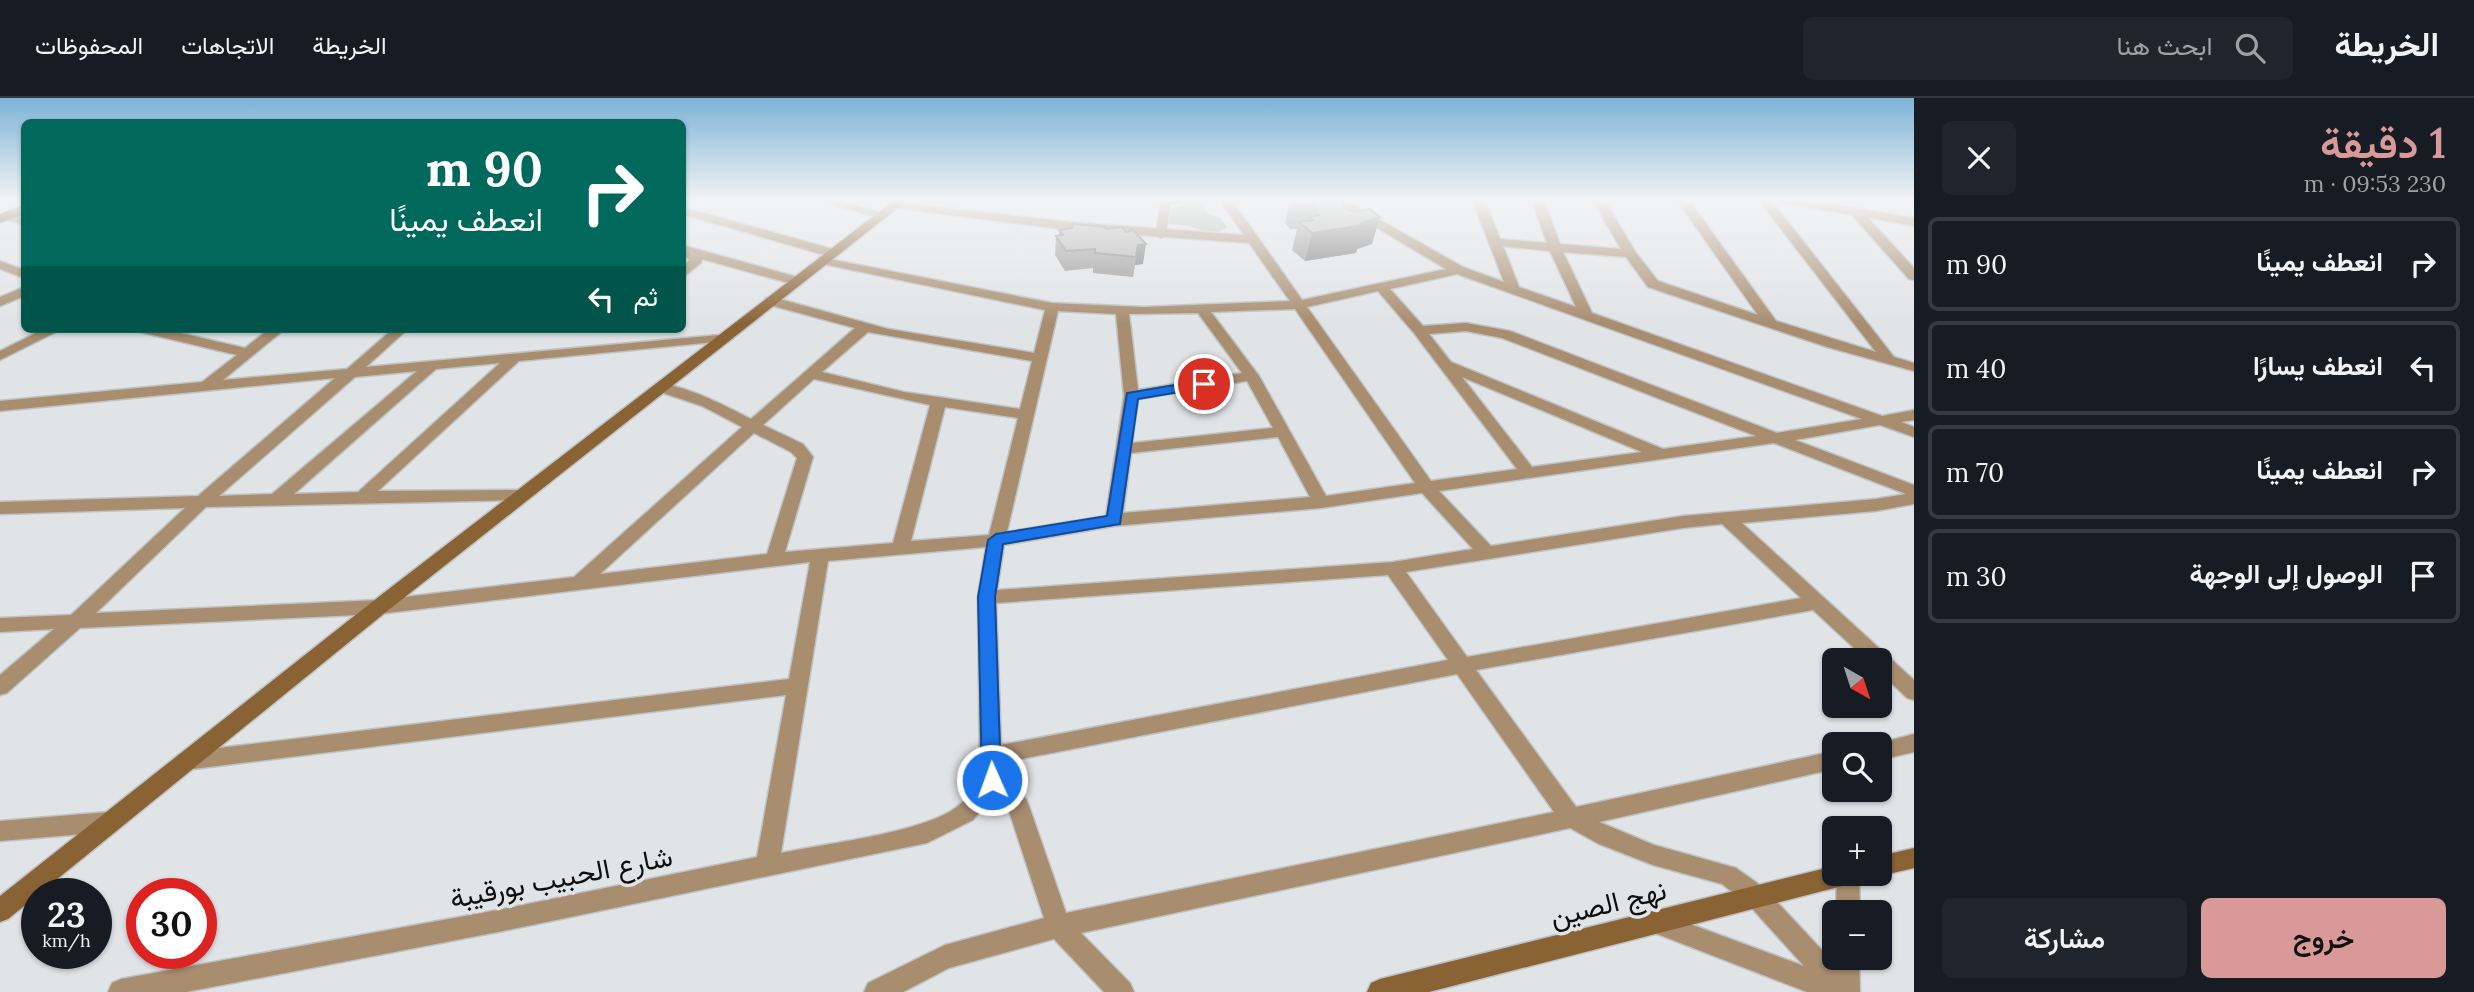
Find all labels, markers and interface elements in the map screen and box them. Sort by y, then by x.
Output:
search box [1803,17,2293,80]
text: الخريطة [2335,23,2439,65]
text: ابحث هنا [2116,29,2213,62]
icon: search [2231,29,2269,67]
text: المحفوظات [35,30,143,61]
text: الاتجاهات [181,30,274,61]
text: الخريطة [312,30,387,61]
text: 1 دقيقة [2320,116,2446,170]
button: close [1942,121,2016,195]
text: 90 m [426,137,543,199]
icon: right [567,147,658,238]
text: 230 m · 09:53 [2304,169,2446,198]
text: انعطف يمينًا [389,199,543,240]
text: انعطف يمينًا [2256,245,2383,278]
icon: right [2404,245,2442,283]
text: 90 m [1946,248,2007,281]
icon: left [582,280,620,318]
text: ثم [634,280,658,313]
text: انعطف يسارًا [2253,349,2383,382]
icon: left [2404,349,2442,387]
text: 40 m [1946,352,2006,385]
pin [1174,354,1234,414]
icon: arrive [1185,365,1223,403]
text: انعطف يمينًا [2256,453,2383,486]
icon: right [2404,453,2442,491]
text: 70 m [1946,456,2004,489]
text: الوصول إلى الوجهة [2190,557,2383,590]
icon: arrive [2404,557,2442,595]
text: 30 m [1946,560,2007,593]
north arrow [1822,648,1892,718]
map controls [1822,648,1892,970]
button: search [1822,732,1892,802]
position arrow [955,743,1029,817]
button: + [1822,816,1892,886]
street label: شارع الحبيب بورقيبة [447,838,676,917]
street label: نهج الصين [1546,871,1670,937]
speed limit sign: 30 [126,878,217,969]
text: 23 [47,892,86,937]
button: مشاركة [1942,898,2187,978]
button: خروج [2201,898,2446,978]
button: − [1822,900,1892,970]
text: km/h [42,929,91,952]

